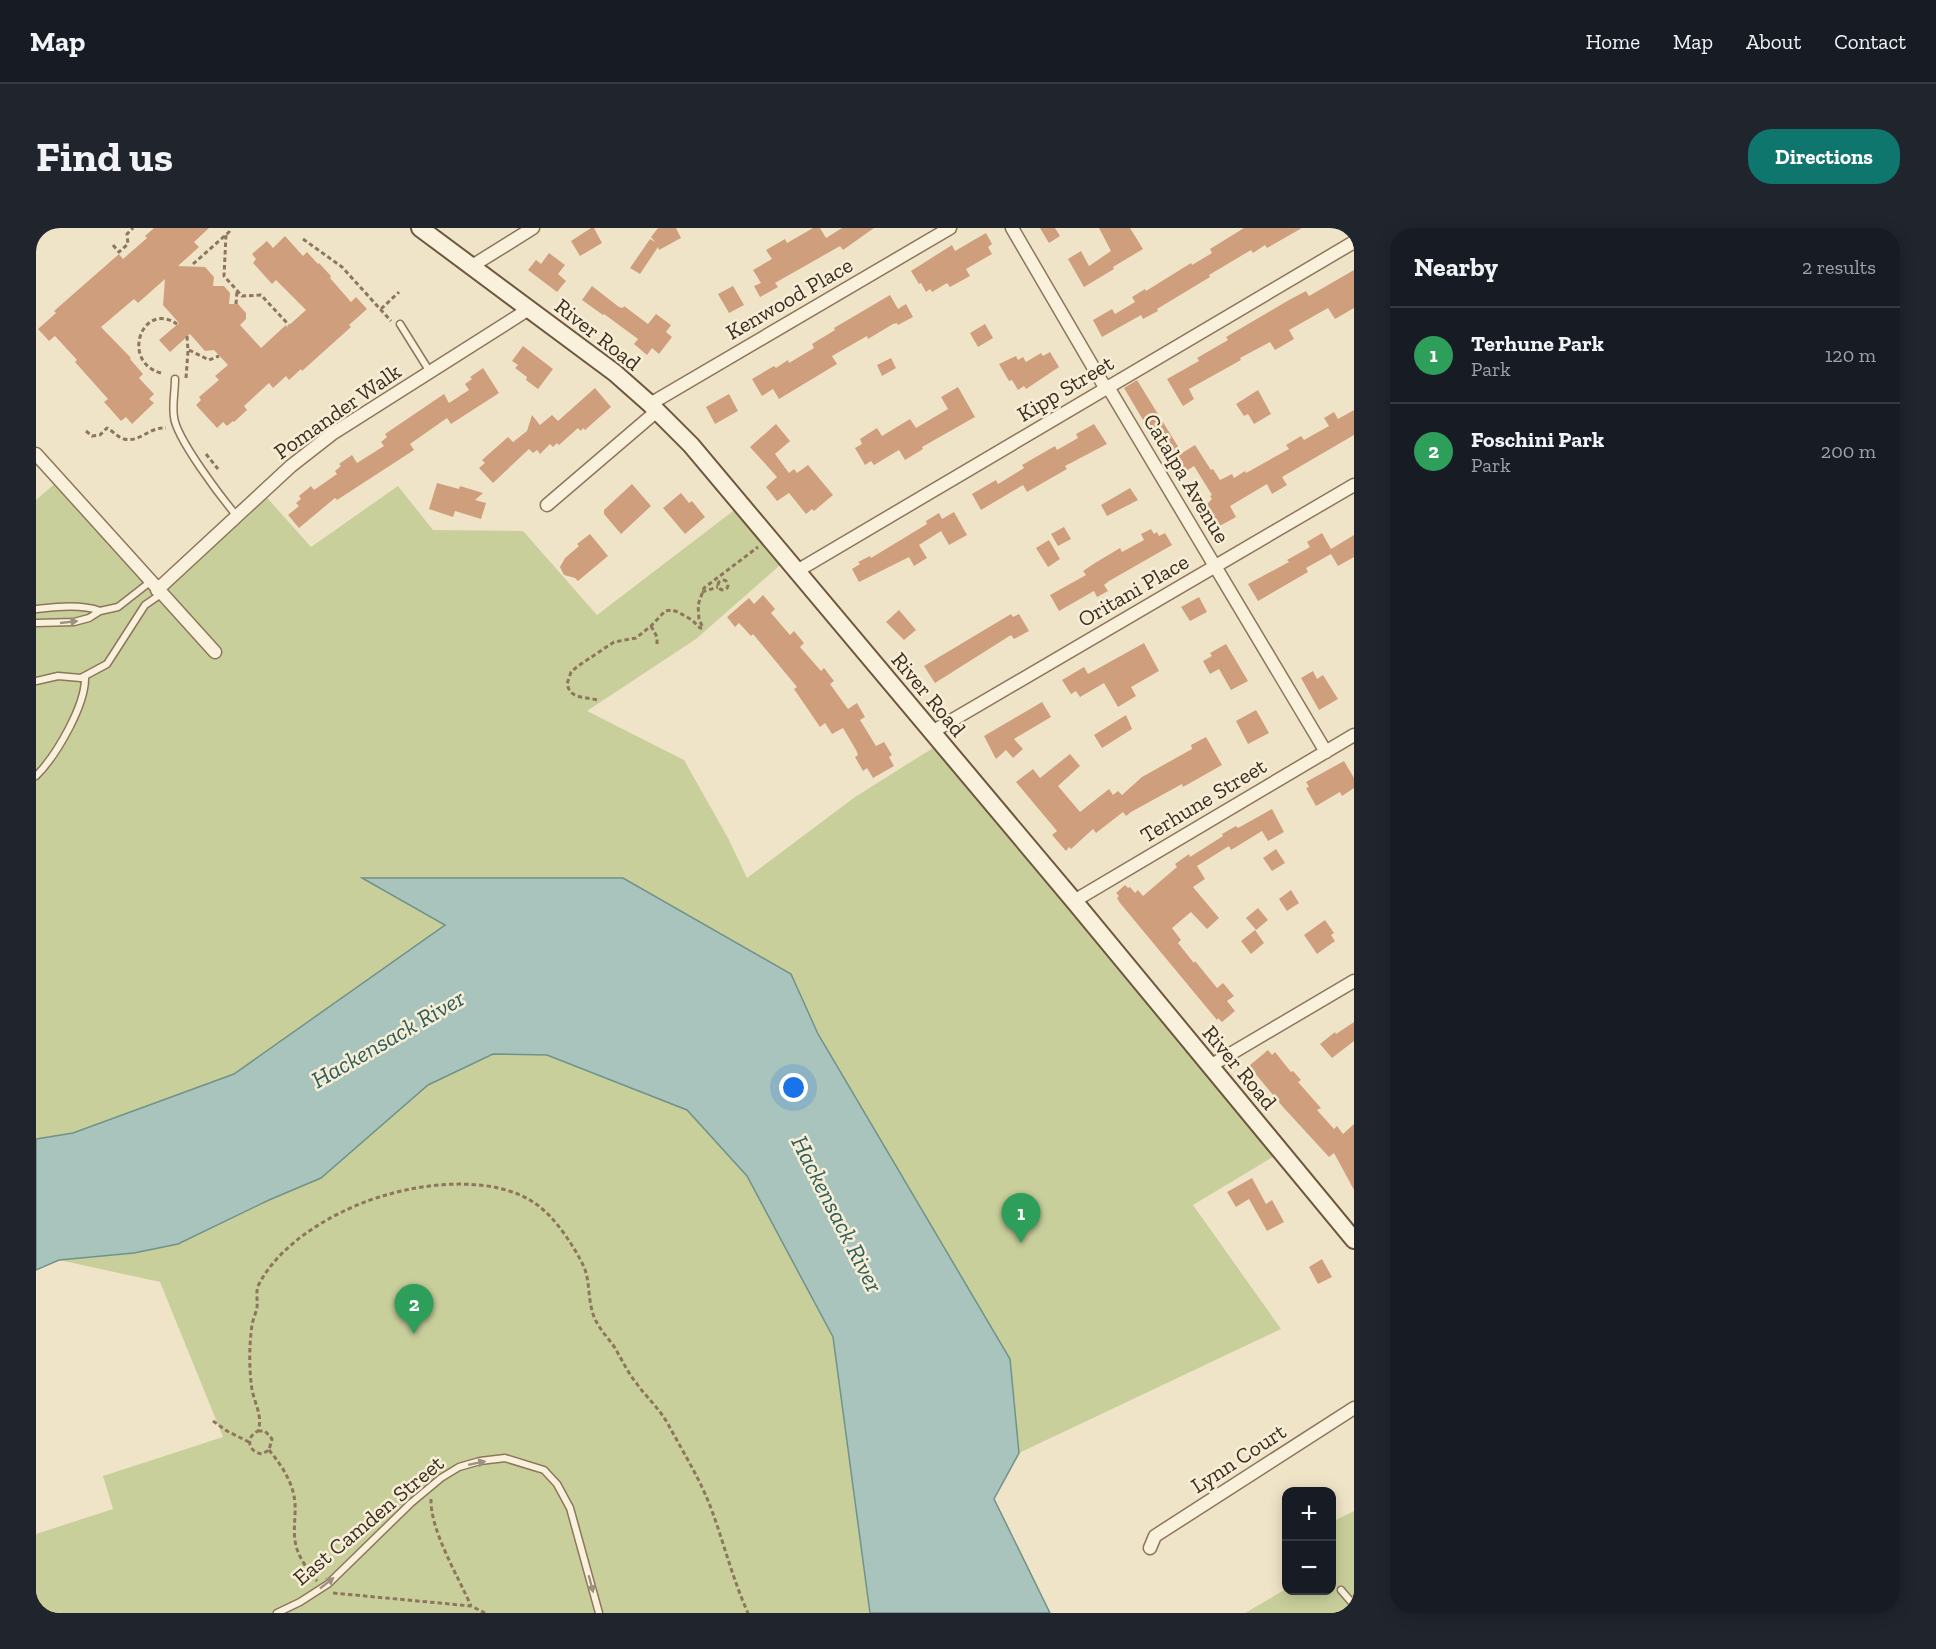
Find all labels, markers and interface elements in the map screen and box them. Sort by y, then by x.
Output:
text: Map [30,25,85,58]
text: Home [1586,29,1640,54]
text: Map [1673,29,1713,54]
text: About [1746,29,1801,54]
text: Contact [1834,29,1906,54]
button: Directions [1748,129,1900,184]
text: Find us [36,131,173,182]
street label: Kenwood Place [721,251,858,346]
text: Nearby [1414,251,1498,283]
text: 2 results [1802,255,1876,279]
street label: River Road [549,292,646,376]
text: Terhune Park [1471,330,1604,357]
text: 1 [1429,343,1438,367]
text: 120 m [1825,343,1876,367]
street label: Kipp Street [1012,349,1119,428]
street label: Pomander Walk [269,357,406,465]
text: Park [1471,357,1511,381]
street label: Catalpa Avenue [1137,409,1236,548]
text: Foschini Park [1471,426,1604,453]
text: 2 [1428,439,1439,463]
text: 200 m [1821,439,1876,463]
text: Park [1471,453,1511,477]
street label: Oritani Place [1073,548,1194,633]
one-way arrow [60,617,79,627]
street label: River Road [886,647,972,742]
street label: Terhune Street [1135,752,1272,849]
water label: Hackensack River [306,983,470,1094]
street label: River Road [1197,1020,1283,1115]
your location [779,1073,808,1102]
water label: Hackensack River [786,1131,890,1298]
pin: 1 [1002,1194,1040,1243]
pin: 2 [394,1284,434,1334]
street label: Lynn Court [1186,1417,1292,1499]
street label: East Camden Street [288,1449,450,1591]
one-way arrow [467,1457,486,1467]
map controls [1282,1487,1336,1595]
button: + [1282,1487,1336,1541]
button: − [1282,1541,1336,1595]
one-way arrow [587,1575,596,1593]
one-way arrow [319,1578,334,1590]

